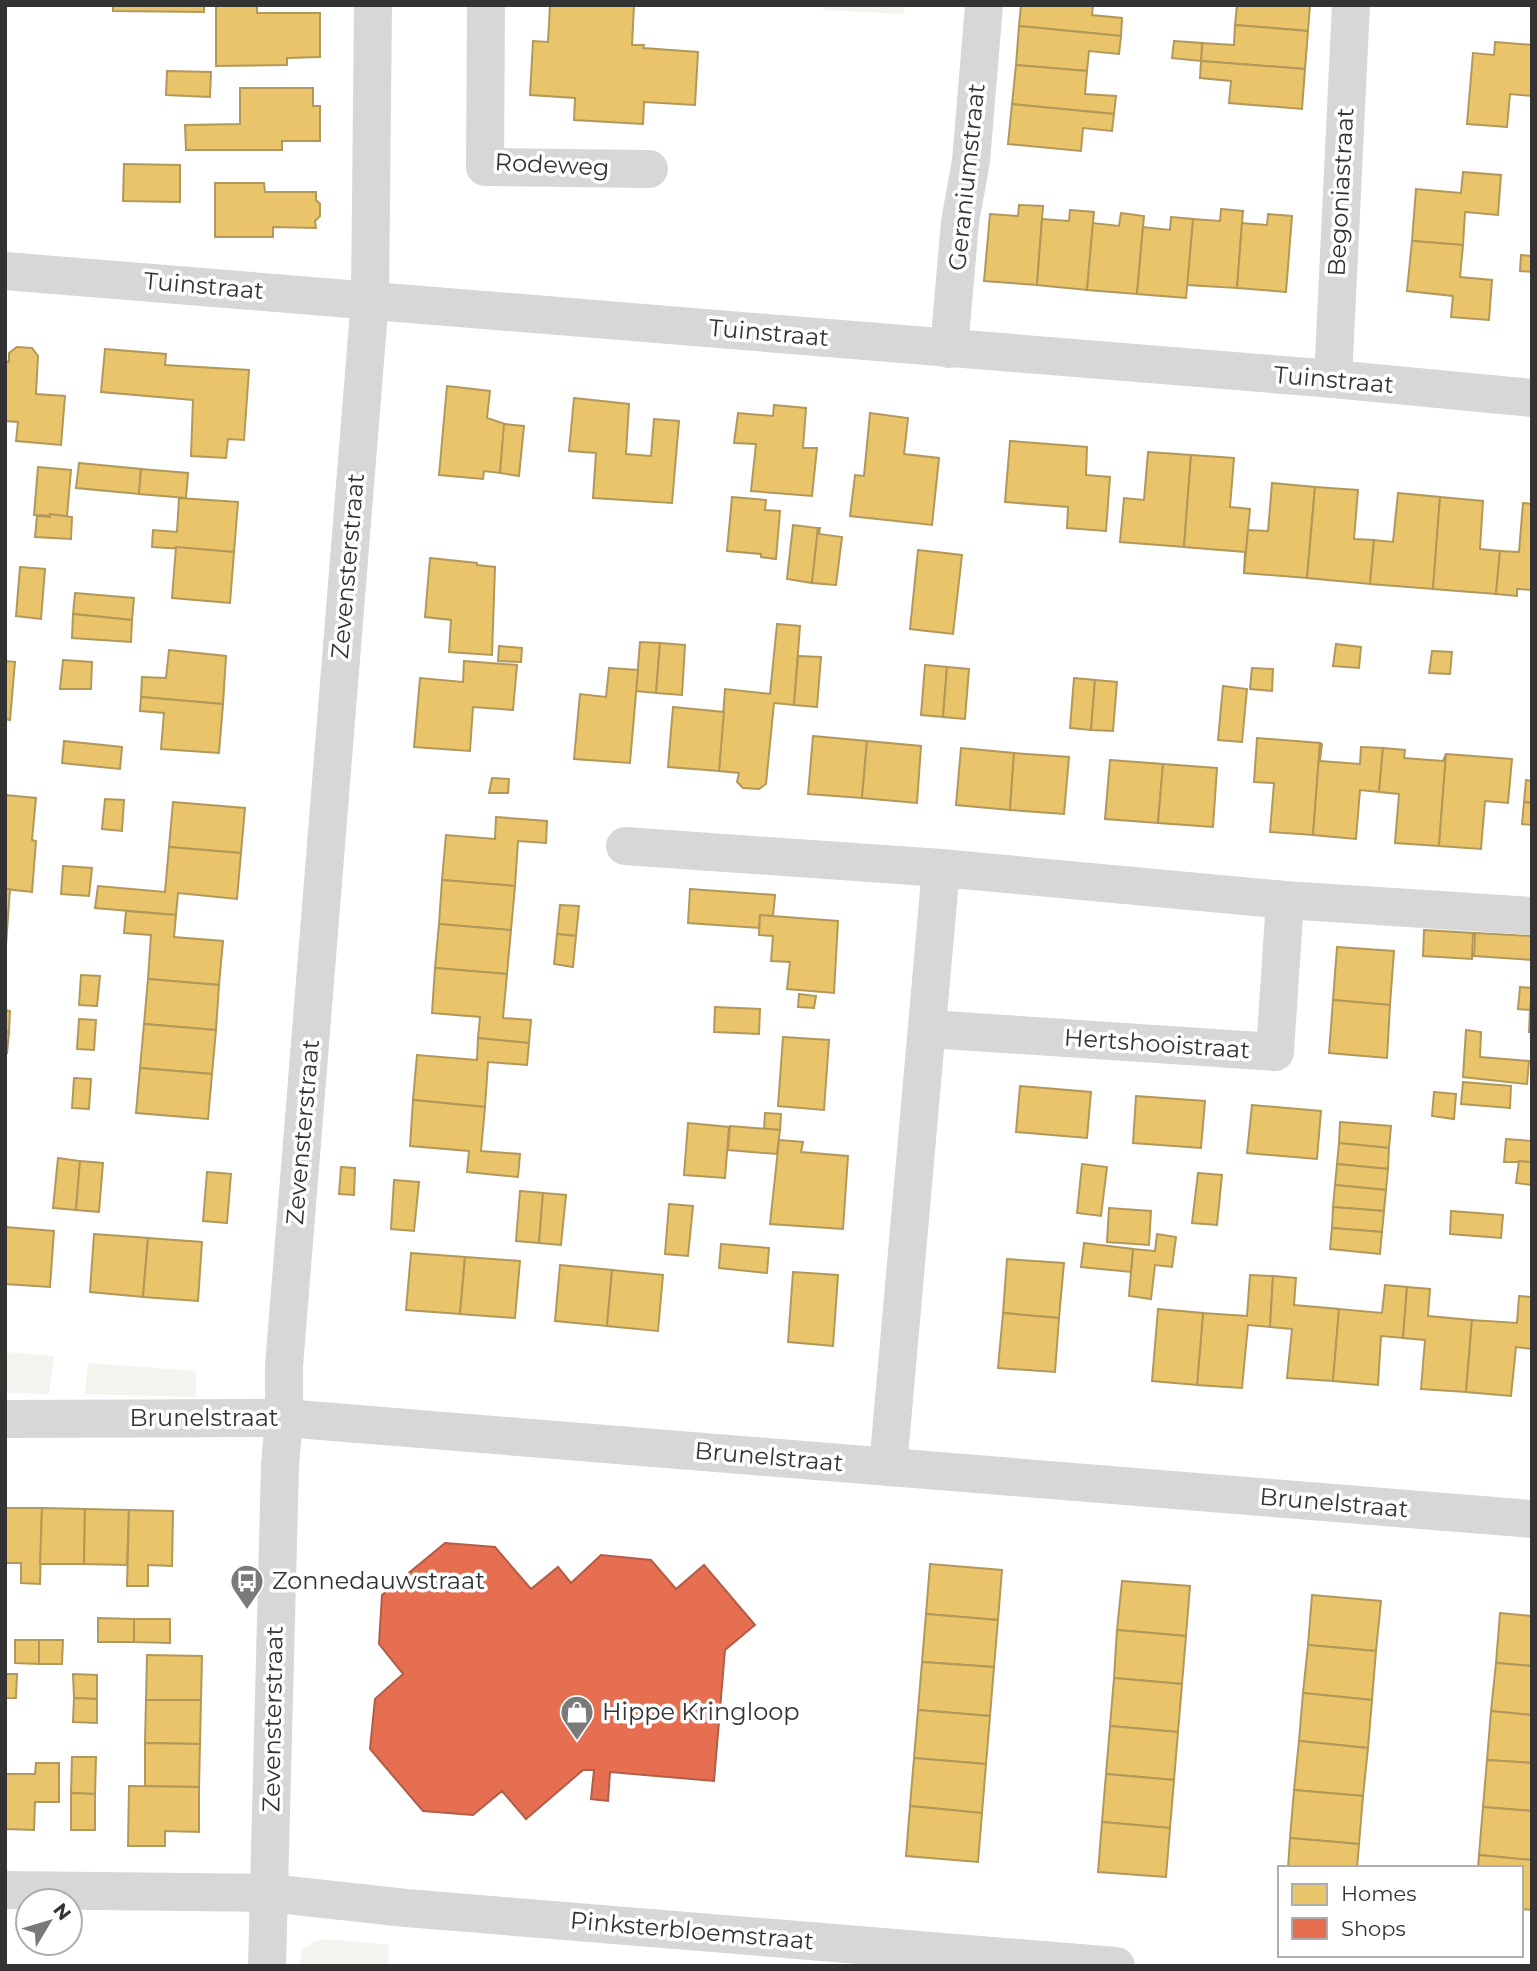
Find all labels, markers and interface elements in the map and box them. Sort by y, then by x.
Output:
street label: Geraniumstraat [942,82,991,272]
street label: Begoniastraat [1322,107,1359,277]
street label: Rodeweg [494,147,610,182]
street label: Tuinstraat [143,266,266,305]
street label: Tuinstraat [708,313,831,352]
street label: Tuinstraat [1273,360,1396,399]
street label: Zevensterstraat [325,472,370,660]
street label: Hertshooistraat [1063,1023,1251,1064]
street label: Zevensterstraat [280,1038,325,1226]
street label: Brunelstraat [129,1403,279,1432]
street label: Brunelstraat [693,1436,845,1477]
street label: Brunelstraat [1258,1482,1410,1523]
bus stop icon: Zonnedauwstraat [228,1562,266,1611]
place label: Zonnedauwstraat [272,1566,485,1595]
street label: Zevensterstraat [256,1625,289,1812]
shop icon: Hippe Kringloop [558,1693,596,1742]
place label: Hippe Kringloop [602,1697,800,1726]
legend [1278,1866,1523,1957]
text: Homes [1341,1881,1416,1906]
north arrow [14,1887,84,1957]
text: N [48,1899,76,1925]
street label: Pinksterbloemstraat [569,1905,815,1956]
text: Shops [1341,1916,1406,1941]

